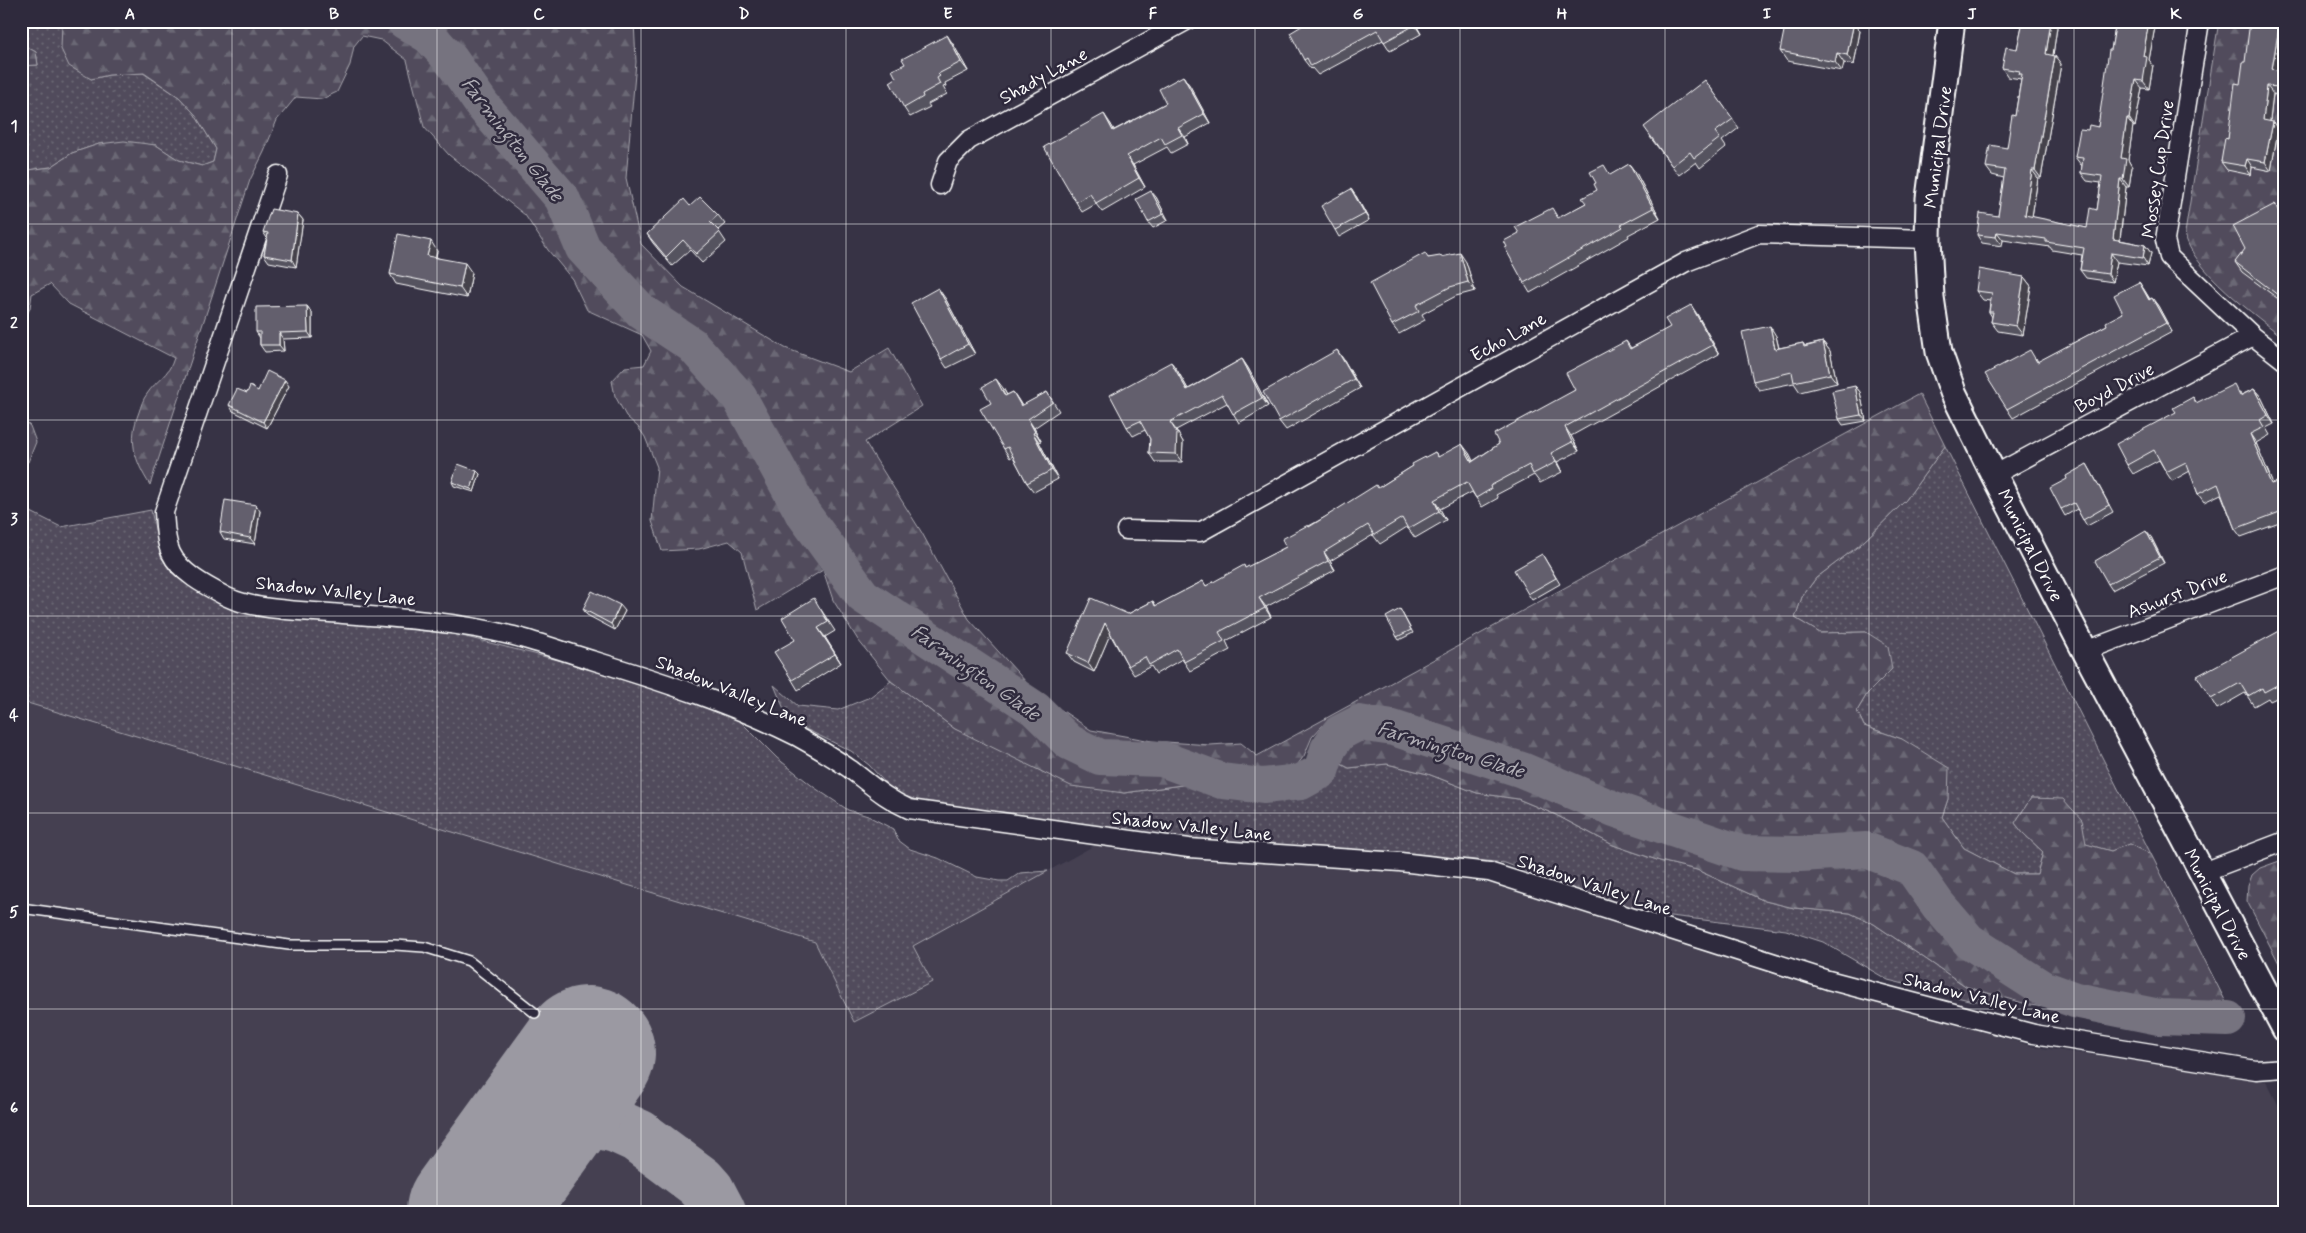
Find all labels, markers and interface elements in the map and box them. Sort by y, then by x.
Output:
text: A [125,4,135,25]
text: B [329,4,339,25]
text: C [533,4,545,25]
text: D [738,4,750,25]
text: E [943,4,953,25]
text: F [1149,4,1158,25]
text: G [1353,4,1364,25]
text: H [1557,4,1568,25]
text: I [1763,4,1772,25]
text: J [1967,4,1977,25]
text: K [2170,4,2182,25]
street label: Shady Lane [995,42,1093,112]
water label: Farmington Glade [453,72,570,210]
street label: Municipal Drive [1919,85,1958,210]
street label: Mossey Cup Drive [2136,98,2182,240]
text: 1 [10,116,18,137]
street label: Echo Lane [1466,306,1551,368]
text: 2 [10,313,18,334]
street label: Boyd Drive [2071,357,2159,420]
street label: Municipal Drive [1991,485,2069,606]
text: 3 [10,509,18,530]
street label: Ashurst Drive [2124,564,2231,625]
street label: Shadow Valley Lane [254,571,417,612]
water label: Farmington Glade [904,619,1046,730]
street label: Shadow Valley Lane [652,650,811,733]
text: 4 [9,705,19,726]
water label: Farmington Glade [1373,715,1528,788]
street label: Shadow Valley Lane [1110,806,1273,847]
street label: Municipal Drive [2177,844,2257,965]
street label: Shadow Valley Lane [1514,849,1675,922]
text: 5 [9,902,19,923]
street label: Shadow Valley Lane [1900,967,2063,1030]
text: 6 [10,1098,18,1119]

